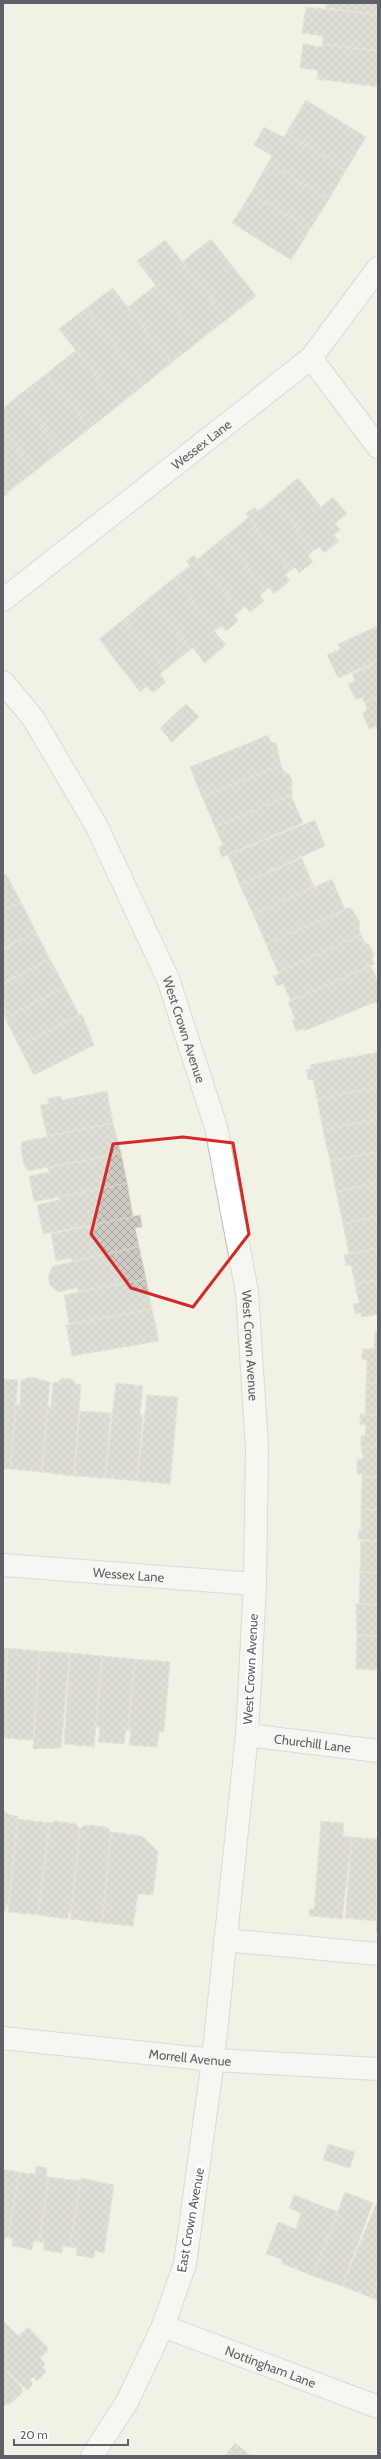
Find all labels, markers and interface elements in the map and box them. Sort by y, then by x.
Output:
street label: Wessex Lane [168,416,235,473]
street label: West Crown Avenue [160,974,209,1085]
street label: West Crown Avenue [239,1289,262,1402]
street label: Wessex Lane [92,1564,165,1585]
street label: West Crown Avenue [239,1613,261,1725]
street label: Churchill Lane [273,1730,352,1756]
street label: Morrell Avenue [148,2045,232,2069]
street label: East Crown Avenue [173,2166,207,2274]
street label: Nottingham Lane [223,2342,319,2391]
scale bar [14,2421,128,2447]
text: 20 m [20,2427,48,2442]

